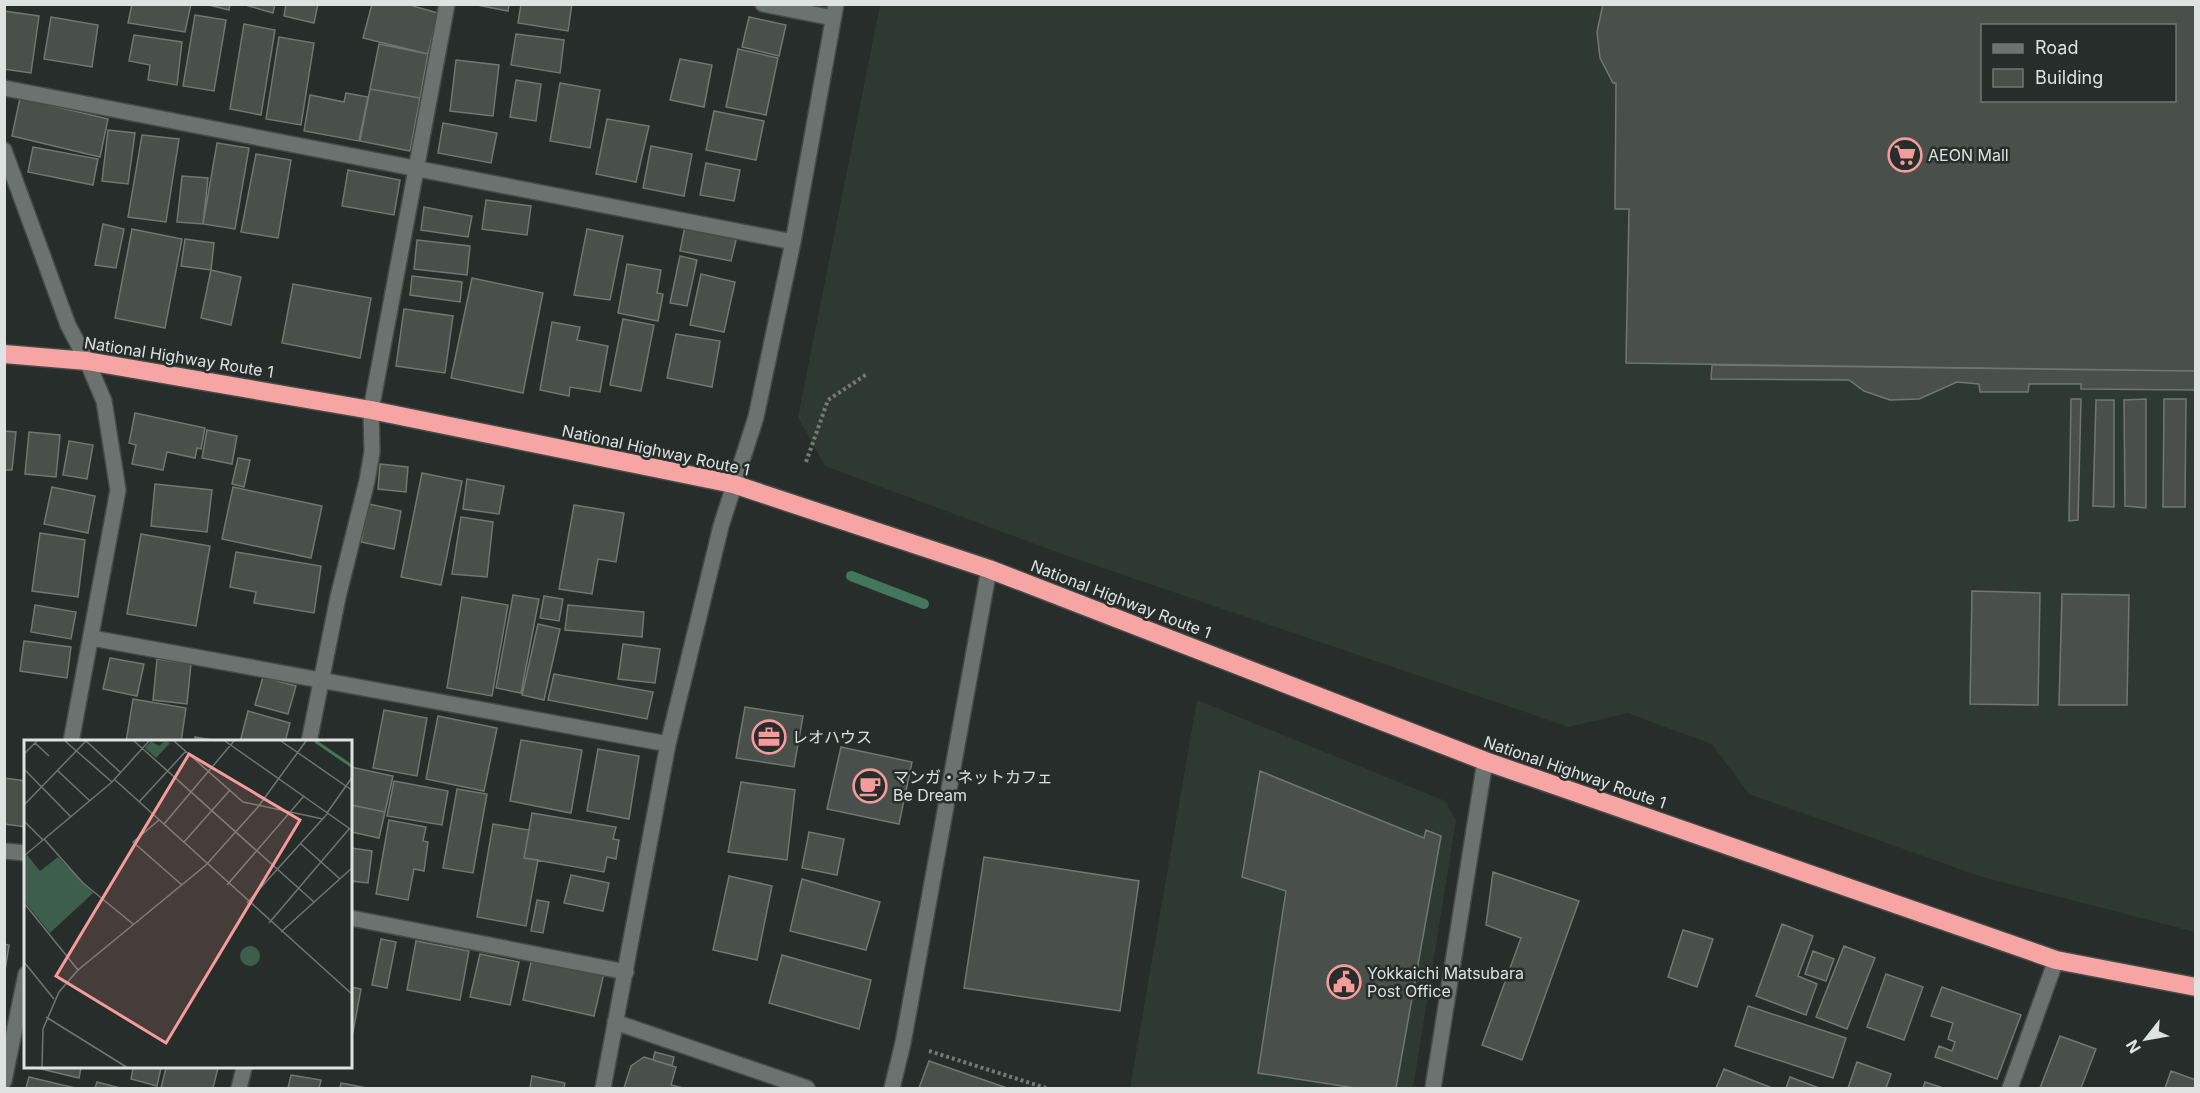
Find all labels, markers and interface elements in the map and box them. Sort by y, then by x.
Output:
legend [1981,24,2176,102]
text: Road [2035,37,2078,58]
text: Building [2035,67,2103,88]
supermarket icon: AEON Mall [1887,137,1923,173]
place label: AEON Mall [1928,145,2009,165]
street label: National Highway Route 1 [83,332,275,382]
street label: National Highway Route 1 [560,420,752,480]
street label: National Highway Route 1 [1028,555,1214,643]
office icon: レオハウス [751,719,787,755]
place label: レオハウス [792,727,872,747]
street label: National Highway Route 1 [1481,731,1669,813]
inset map [24,740,352,1069]
place label: マンガ・ネットカフェ Be Dream [893,767,1053,805]
cafe icon: マンガ・ネットカフェ Be Dream [852,768,888,804]
place label: Yokkaichi Matsubara Post Office [1367,963,1524,1001]
public building icon: Yokkaichi Matsubara Post Office [1326,964,1362,1000]
north arrow [2116,1009,2176,1069]
text: N [2121,1036,2145,1057]

